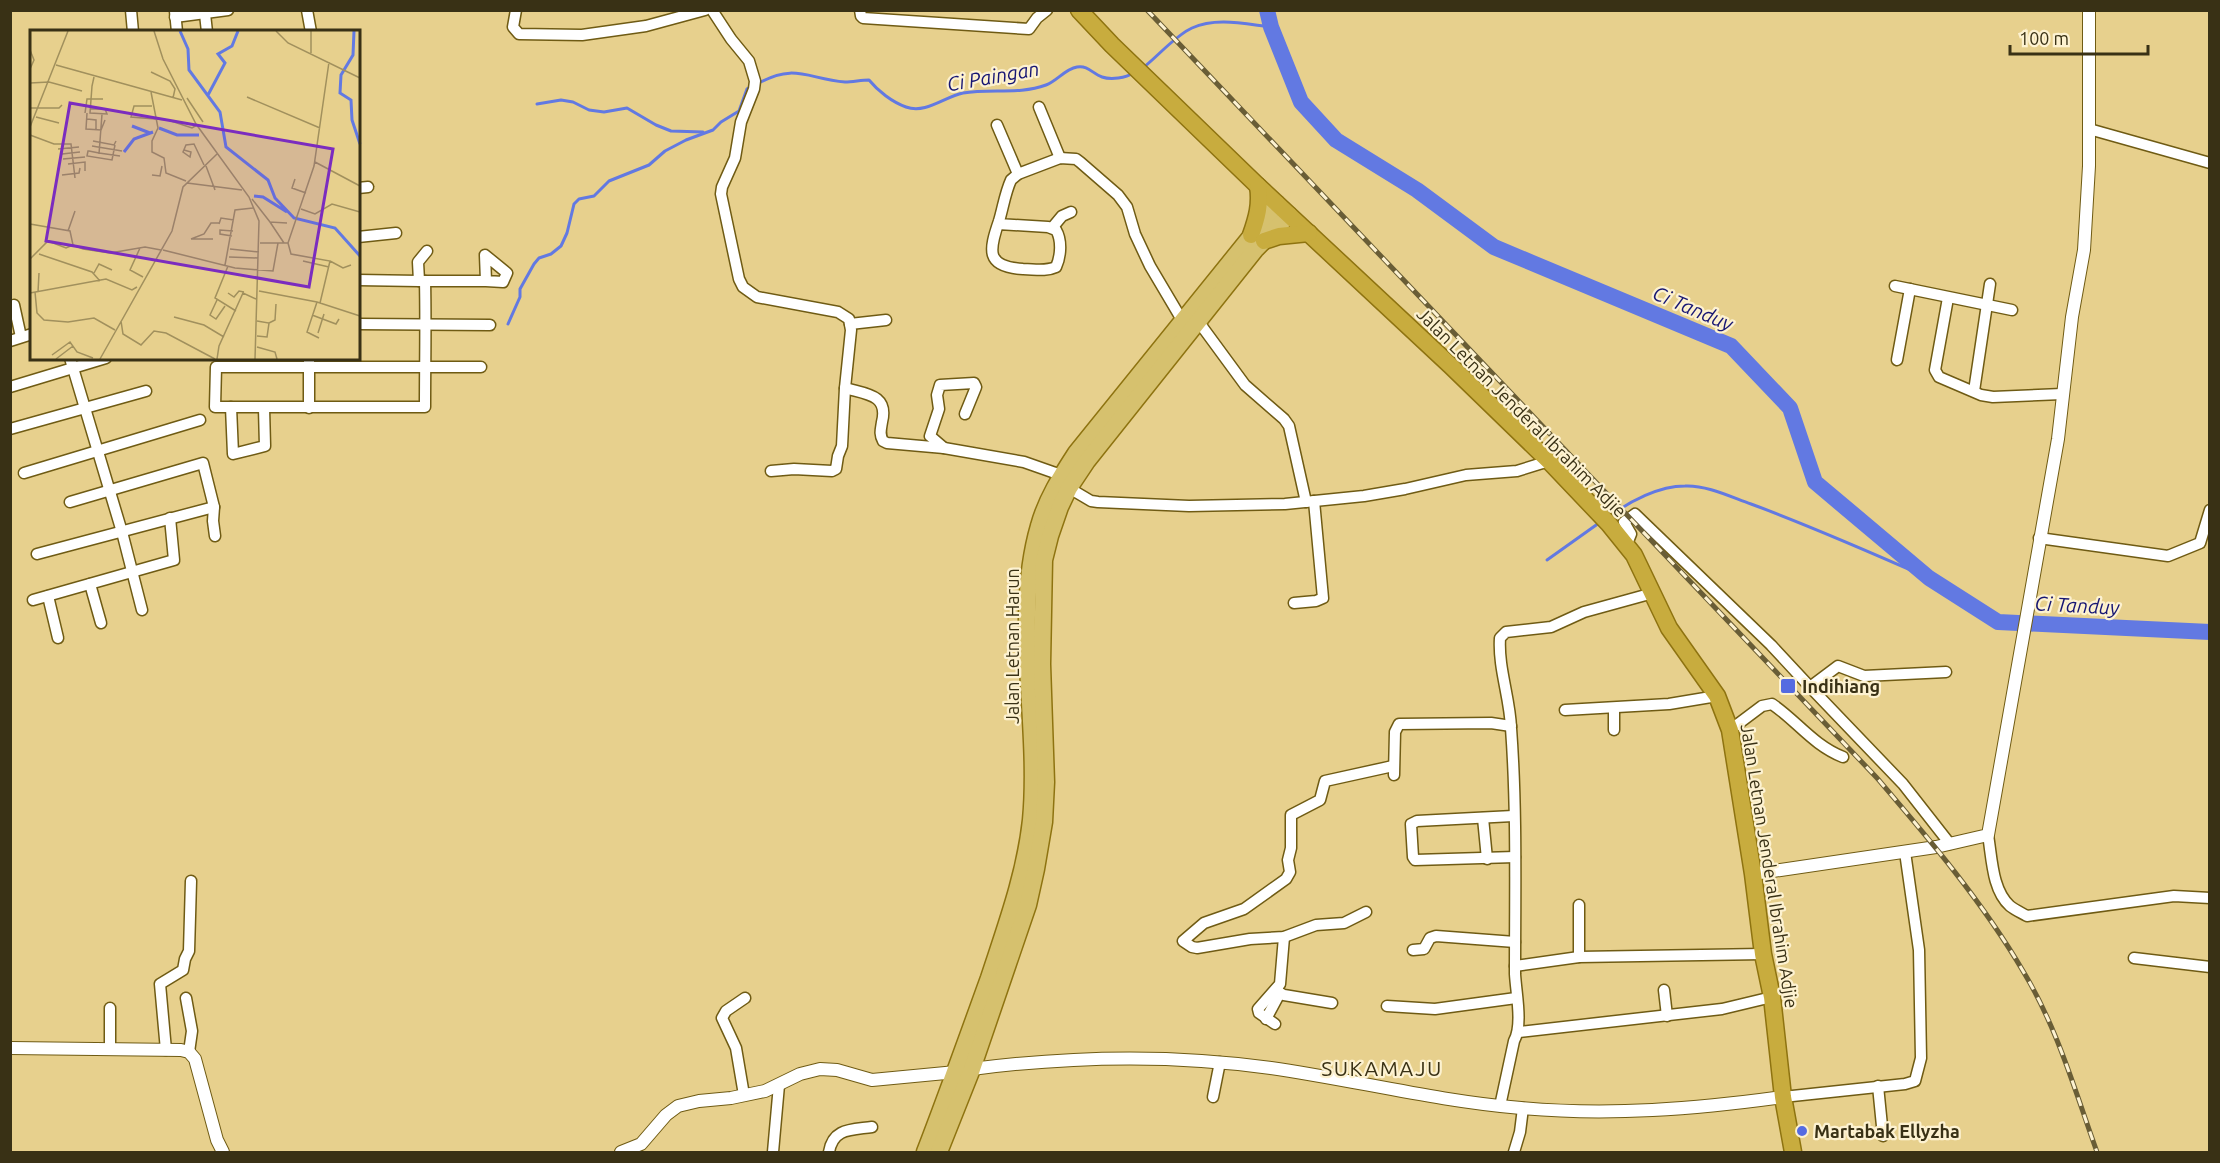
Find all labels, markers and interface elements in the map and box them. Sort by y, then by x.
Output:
scale bar [2010,18,2148,56]
text: 100 m [2019,28,2069,48]
inset map [30,30,360,360]
water label: Ci Paingan [945,57,1041,95]
water label: Ci Tanduy [1649,281,1737,335]
street label: Jalan Letnan Jenderal Ibrahim Adjie [1413,303,1631,521]
street label: Jalan Letnan Harun [1002,568,1022,724]
water label: Ci Tanduy [2034,591,2121,619]
place label: Indihiang [1802,676,1880,696]
marker: Indihiang [1779,677,1797,695]
street label: Jalan Letnan Jenderal Ibrahim Adjie [1738,722,1802,1010]
district label: SUKAMAJU [1321,1056,1443,1080]
place label: Martabak Ellyzha [1814,1121,1960,1141]
marker: Martabak Ellyzha [1795,1124,1809,1138]

